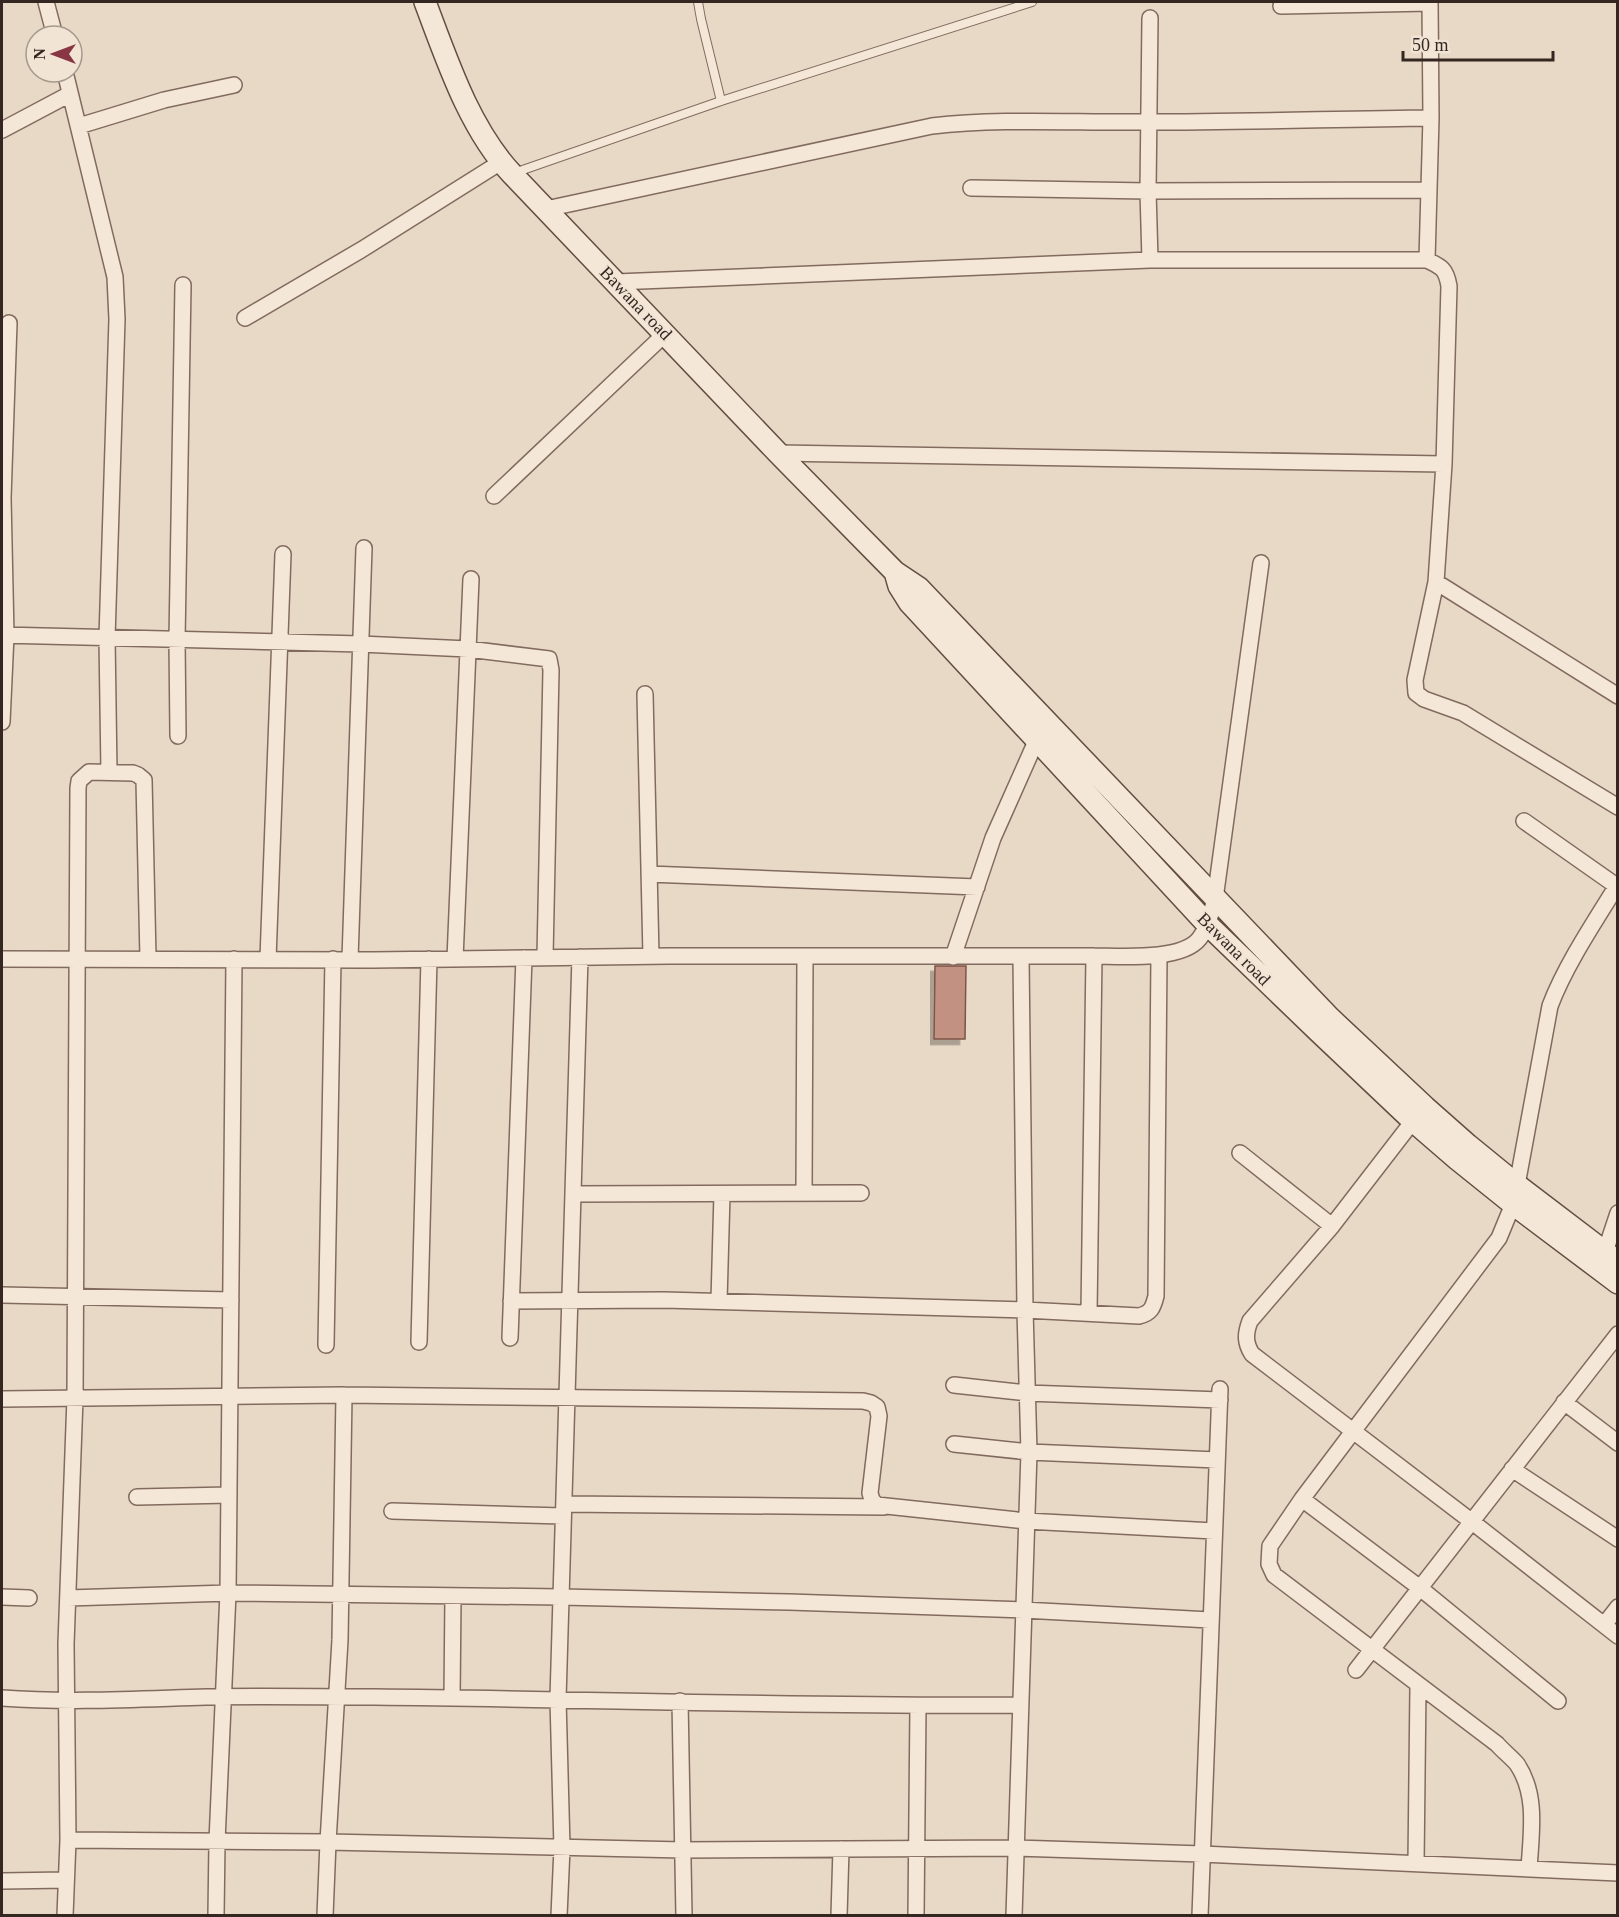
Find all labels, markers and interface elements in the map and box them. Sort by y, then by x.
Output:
north arrow [24,24,84,84]
scale bar [1403,24,1553,62]
text: 50 m [1412,35,1449,55]
text: N [31,48,48,60]
street label: Bawana road [596,262,676,344]
street label: Bawana road [1194,909,1274,989]

